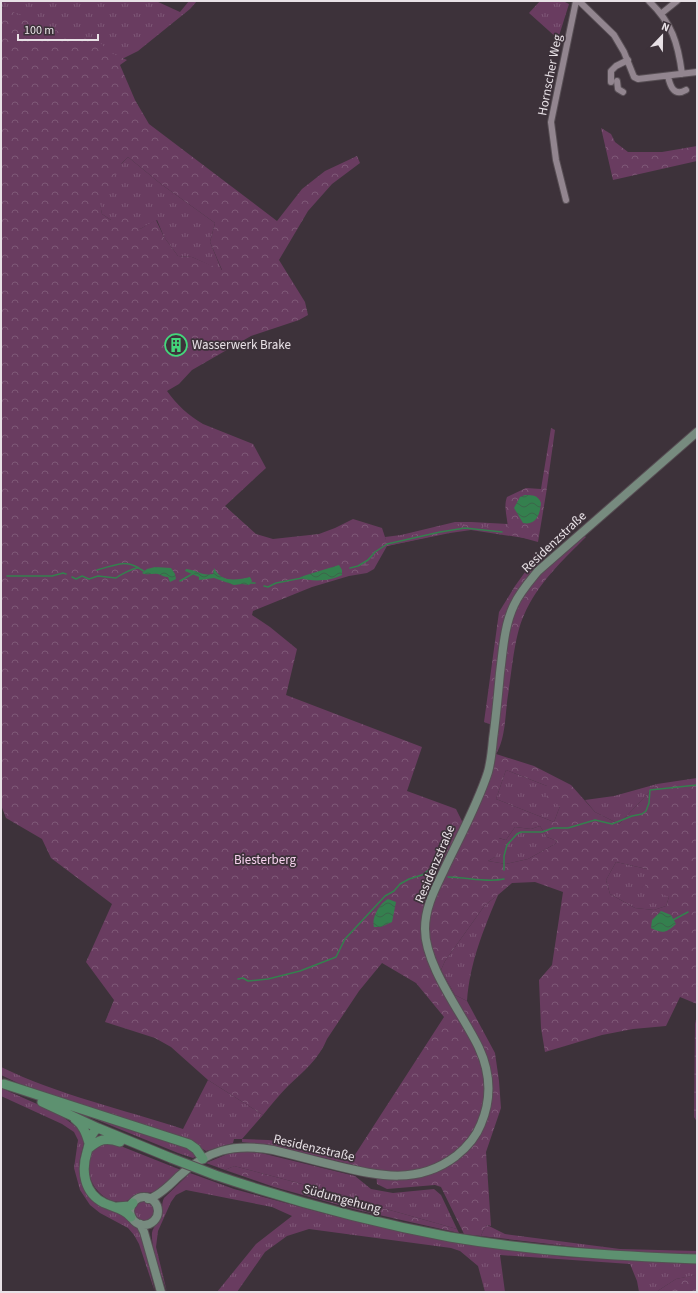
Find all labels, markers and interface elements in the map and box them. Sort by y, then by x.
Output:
scale bar [18,16,98,42]
north arrow [642,16,682,56]
text: N [659,19,672,36]
text: 100 m [24,22,54,39]
street label: Hornscher Weg [533,32,567,117]
building icon: Wasserwerk Brake [163,332,189,358]
place label: Wasserwerk Brake [192,336,291,354]
street label: Residenzstraße [518,507,590,577]
street label: Residenzstraße [411,822,459,906]
park label: Biesterberg [234,851,297,869]
street label: Residenzstraße [272,1130,356,1166]
street label: Südumgehung [301,1180,383,1218]

